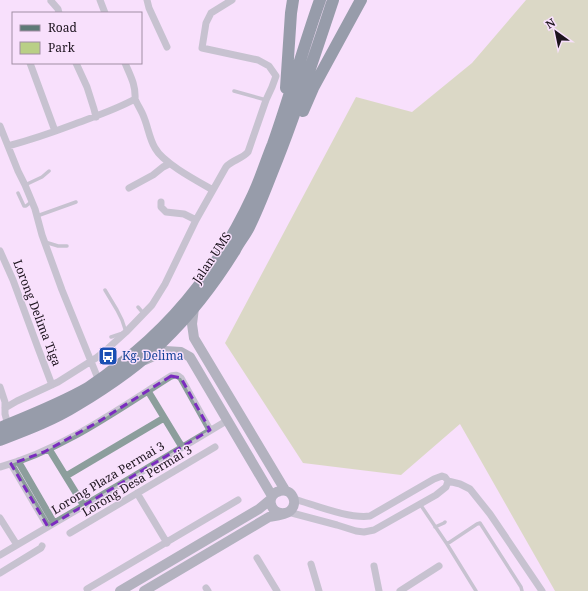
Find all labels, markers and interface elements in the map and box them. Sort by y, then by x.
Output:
legend [12,12,142,64]
north arrow [536,12,576,52]
text: N [543,14,558,32]
text: Road [48,19,78,36]
text: Park [48,39,76,56]
street label: Jalan UMS [188,229,235,288]
street label: Lorong Delima Tiga [9,257,66,369]
bus stop icon: Kg. Delima [97,345,119,367]
place label: Kg. Delima [122,347,184,364]
street label: Lorong Plaza Permai 3 [48,437,168,518]
street label: Lorong Desa Permai 3 [78,441,195,520]

